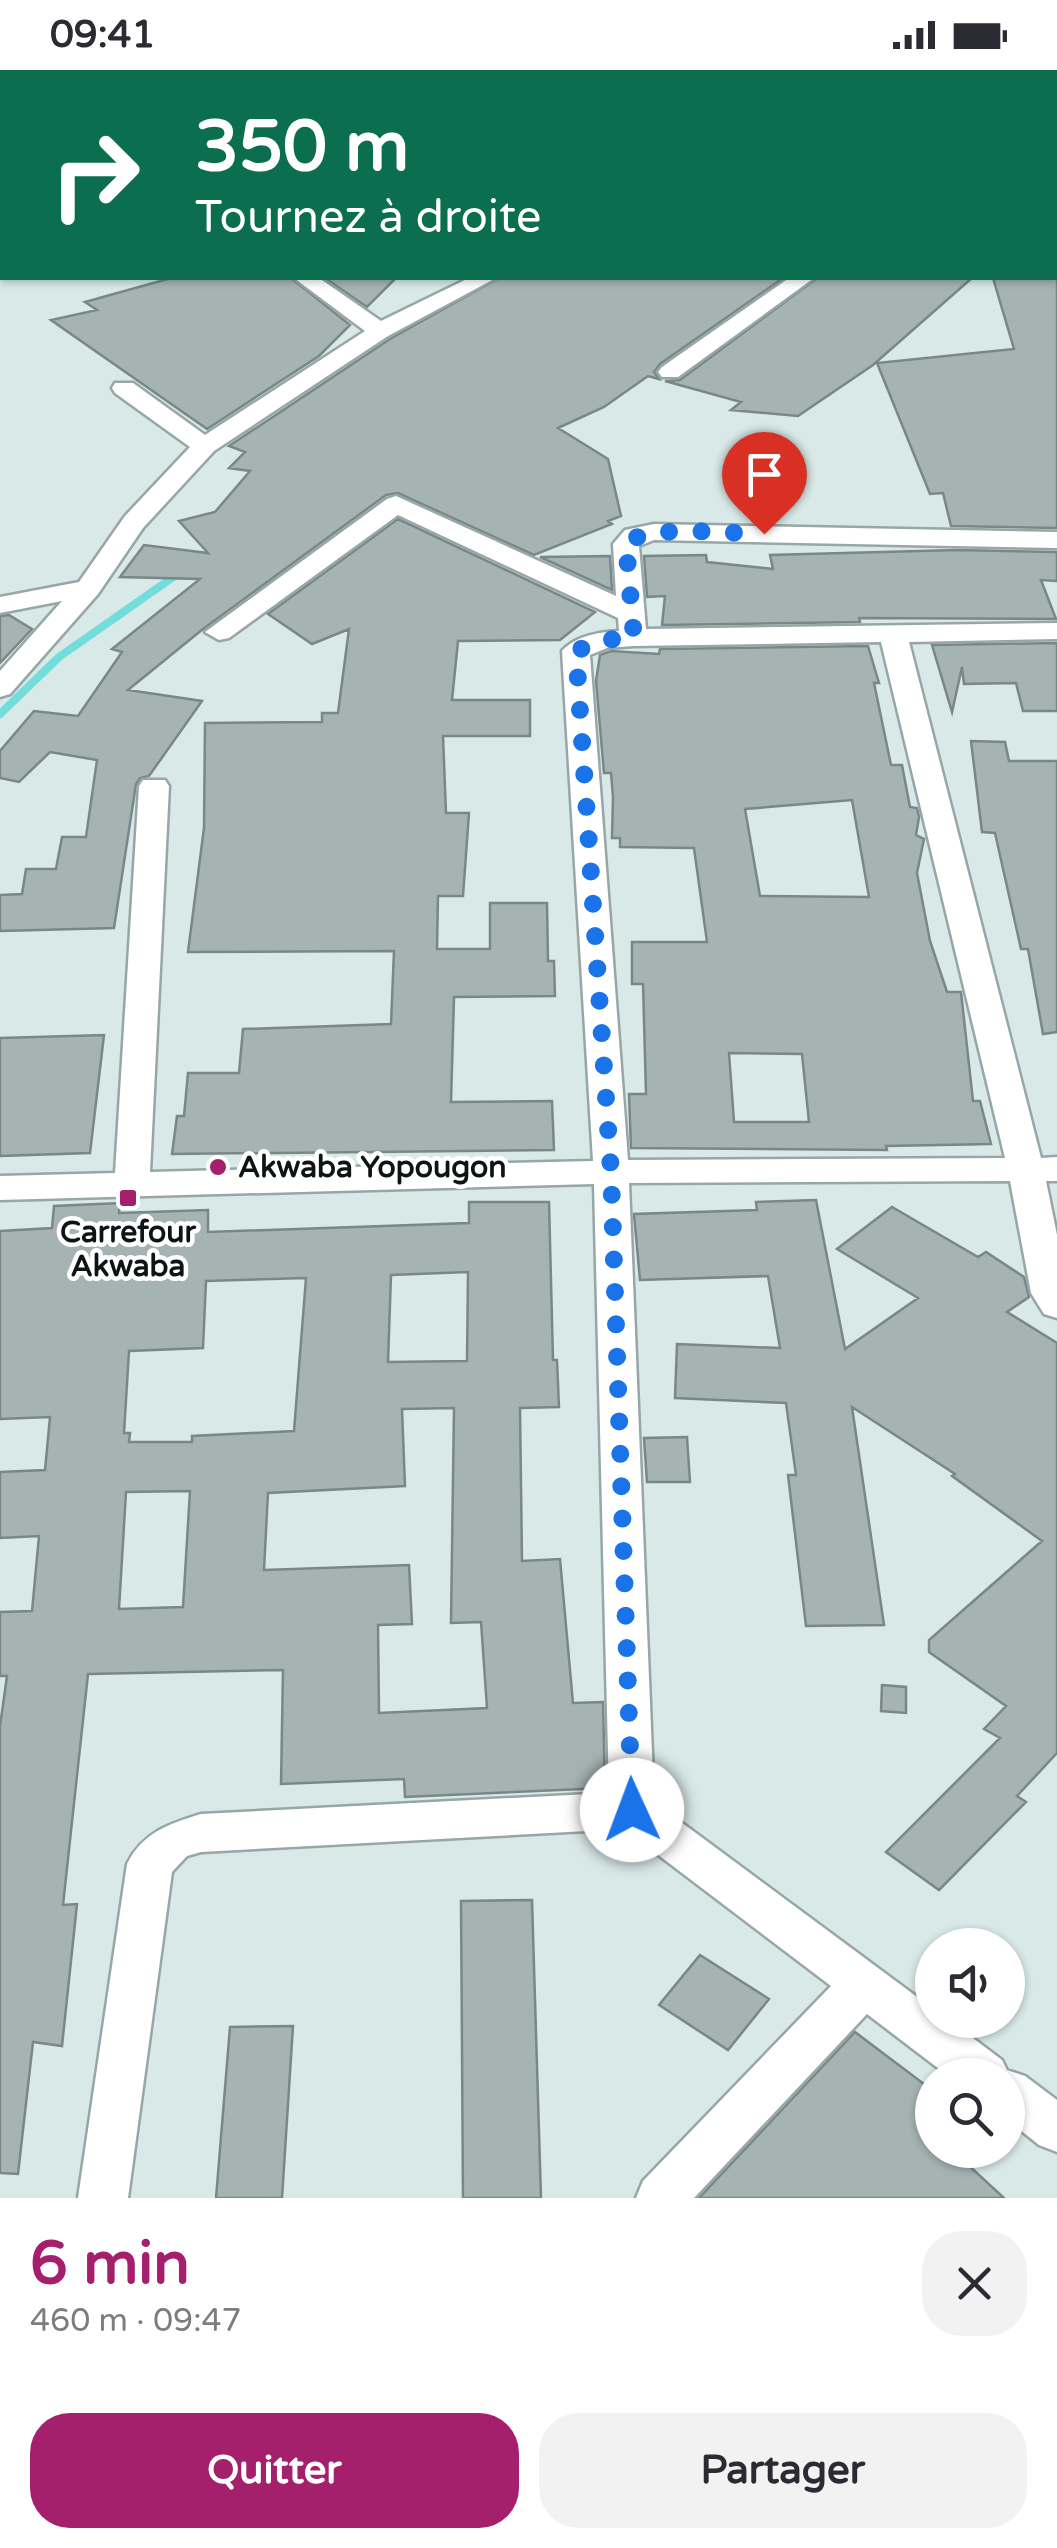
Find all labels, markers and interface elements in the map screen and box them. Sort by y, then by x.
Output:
text: 09:41 [50,12,155,58]
text: 350 m [195,106,409,190]
icon: right [30,110,160,240]
text: Tournez à droite [195,191,541,245]
pin [722,432,807,535]
icon: arrive [737,447,792,502]
place label: Akwaba Yopougon [238,1149,507,1186]
marker: Akwaba Yopougon [207,1156,229,1178]
marker: Carrefour Akwaba [117,1187,139,1209]
place label: Carrefour Akwaba [60,1214,196,1285]
position arrow [580,1758,684,1862]
map controls [915,1928,1025,2168]
button: sound [915,1928,1025,2038]
button: search [915,2058,1025,2168]
text: 6 min [30,2228,190,2300]
button: close [922,2231,1027,2336]
text: 460 m · 09:47 [30,2302,242,2340]
button: Quitter [30,2413,519,2528]
button: Partager [539,2413,1027,2528]

